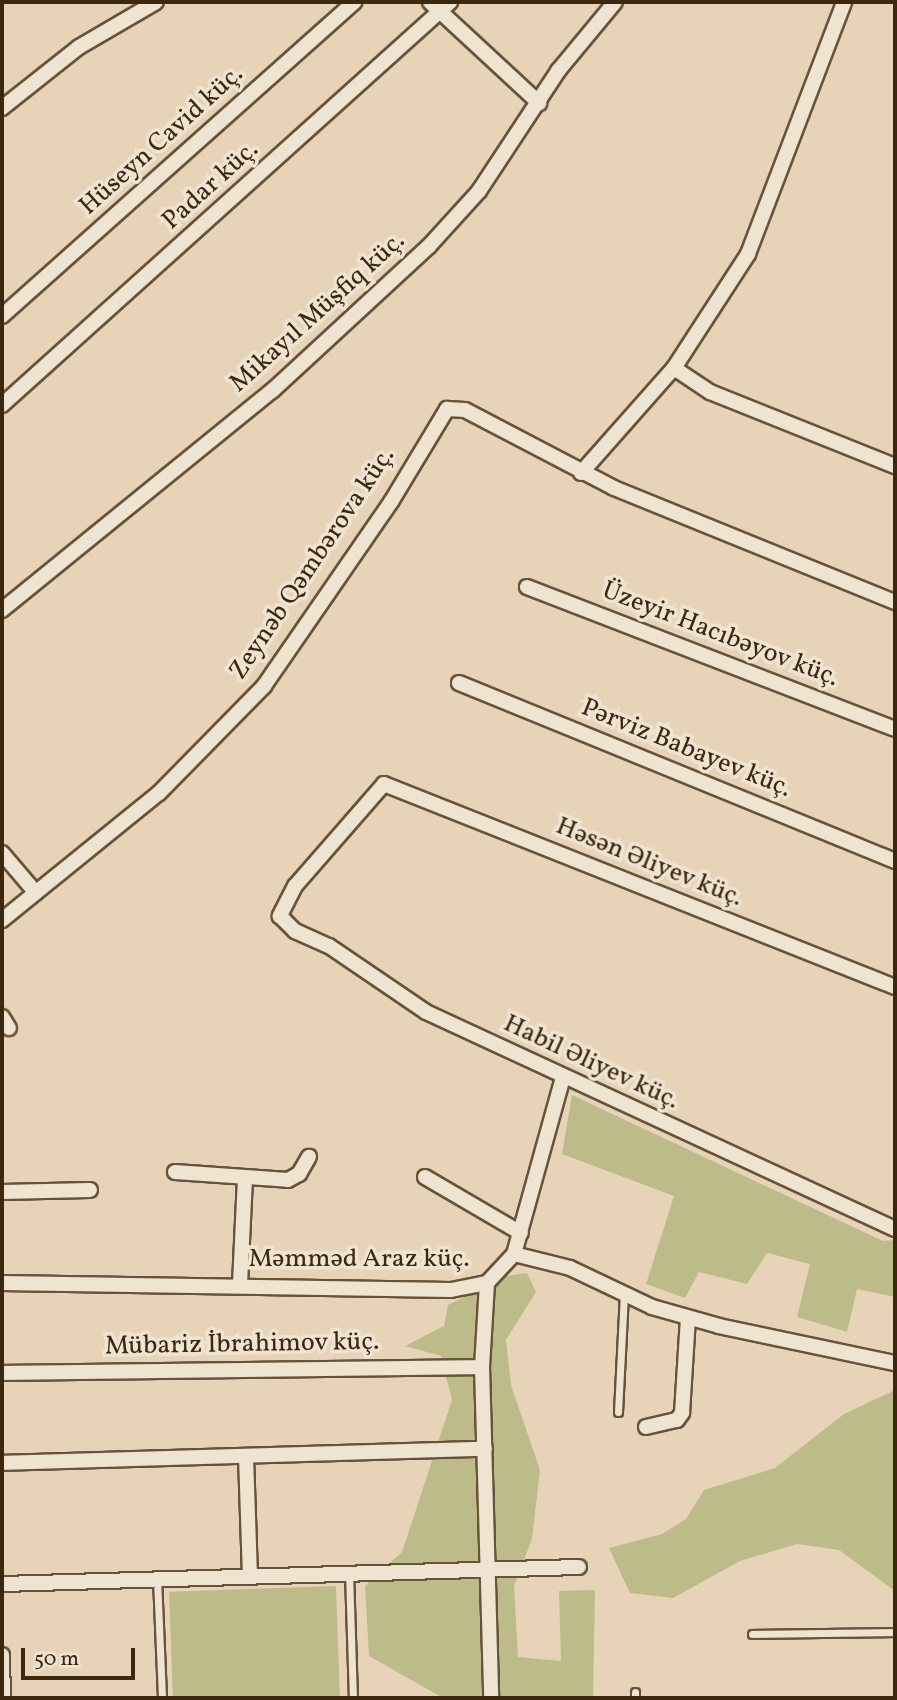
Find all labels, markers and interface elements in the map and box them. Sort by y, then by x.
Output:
street label: Hüseyn Cavid küç. [74,59,250,223]
street label: Padar küç. [157,135,265,237]
street label: Mikayıl Müşfiq küç. [224,226,412,400]
street label: Zeynəb Qəmbərova küç. [224,442,402,686]
street label: Üzeyir Hacıbəyov küç. [597,575,843,695]
street label: Pərviz Babayev küç. [576,692,796,806]
street label: Həsən Əliyev küç. [551,811,747,915]
street label: Habil Əliyev küç. [498,1009,684,1117]
street label: Məmməd Araz küç. [248,1244,470,1276]
street label: Mübariz İbrahimov küç. [104,1327,380,1363]
scale bar [24,1634,138,1678]
text: 50 m [34,1645,79,1674]

